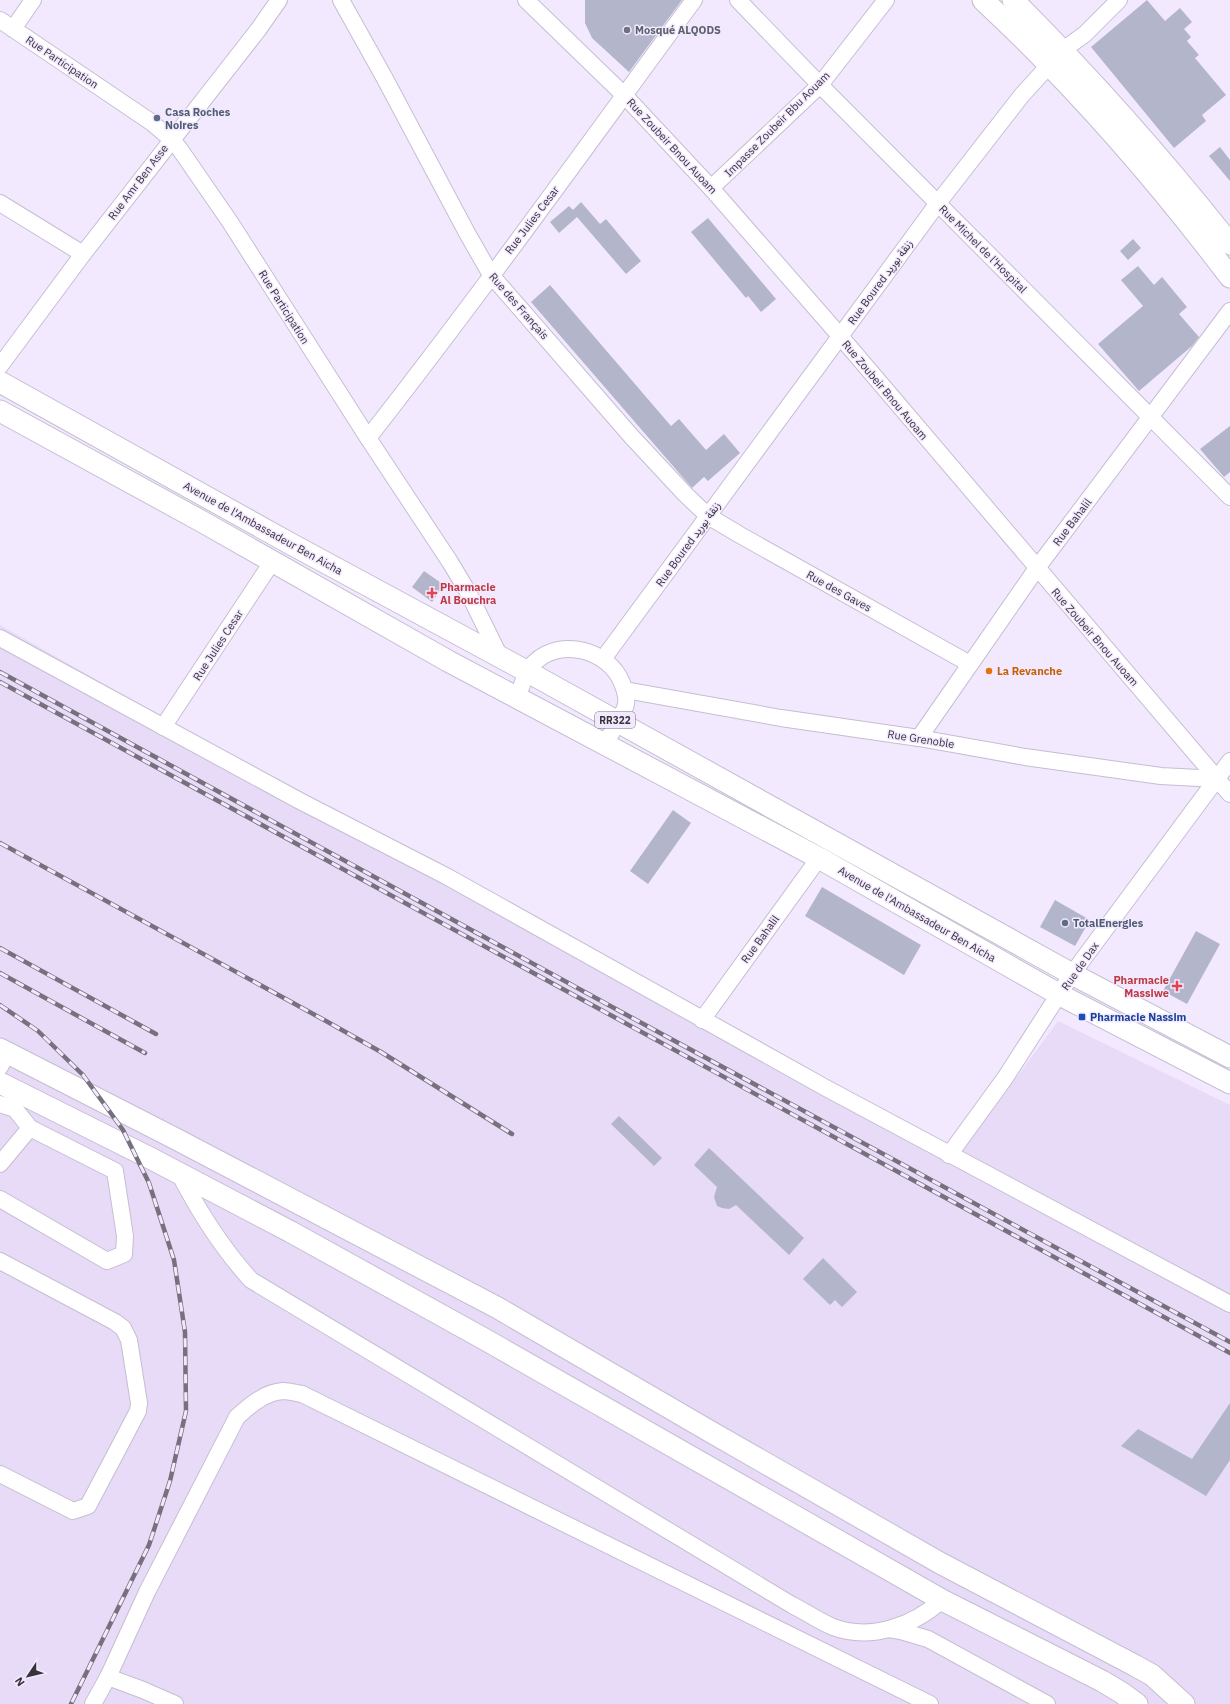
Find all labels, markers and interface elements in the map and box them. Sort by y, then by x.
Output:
place label: Mosqué ALQODS [635,23,721,37]
marker: Mosqué ALQODS [622,25,632,35]
street label: Rue Participation [23,33,101,91]
street label: Impasse Zoubeir Bbu Aouam [721,68,833,180]
street label: Rue Zoubeir Bnou Auoam [624,95,720,197]
place label: Casa Roches Noires [165,105,231,132]
marker: Casa Roches Noires [152,113,162,123]
street label: Rue Amr Ben Asse [105,141,171,223]
street label: Rue Julies Cesar [502,183,562,257]
street label: Rue Michel de l'Hospital [936,202,1030,296]
street label: Rue Boured زنقة بوريد [844,237,916,327]
street label: Rue Participation [256,267,312,347]
street label: Rue des Français [486,270,552,342]
street label: Rue Zoubeir Bnou Auoam [839,337,931,443]
street label: Avenue de l'Ambassadeur Ben Aicha [181,478,345,578]
street label: Rue Bahalil [1050,495,1094,549]
street label: Rue Boured زنقة بوريد [652,499,724,589]
street label: Rue des Gaves [804,567,874,615]
place label: Pharmacie Al Bouchra [440,580,496,607]
street label: Rue Zoubeir Bnou Auoam [1048,585,1142,689]
marker: Pharmacie Al Bouchra [427,588,437,598]
street label: Rue Julies Cesar [190,607,246,683]
place label: La Revanche [997,664,1062,678]
marker: La Revanche [984,666,994,676]
road number: RR322 [595,712,635,728]
street label: Rue Grenoble [887,727,955,751]
street label: Avenue de l'Ambassadeur Ben Aicha [836,863,998,965]
street label: Rue Bahalil [738,912,782,966]
place label: TotalEnergies [1073,916,1144,930]
marker: TotalEnergies [1060,918,1070,928]
street label: Rue de Dax [1058,939,1102,993]
place label: Pharmacie Massiwe [1113,973,1169,1000]
marker: Pharmacie Massiwe [1172,981,1182,991]
place label: Pharmacie Nassim [1090,1010,1187,1024]
marker: Pharmacie Nassim [1077,1012,1087,1022]
north arrow [8,1656,48,1696]
text: N [12,1674,28,1689]

